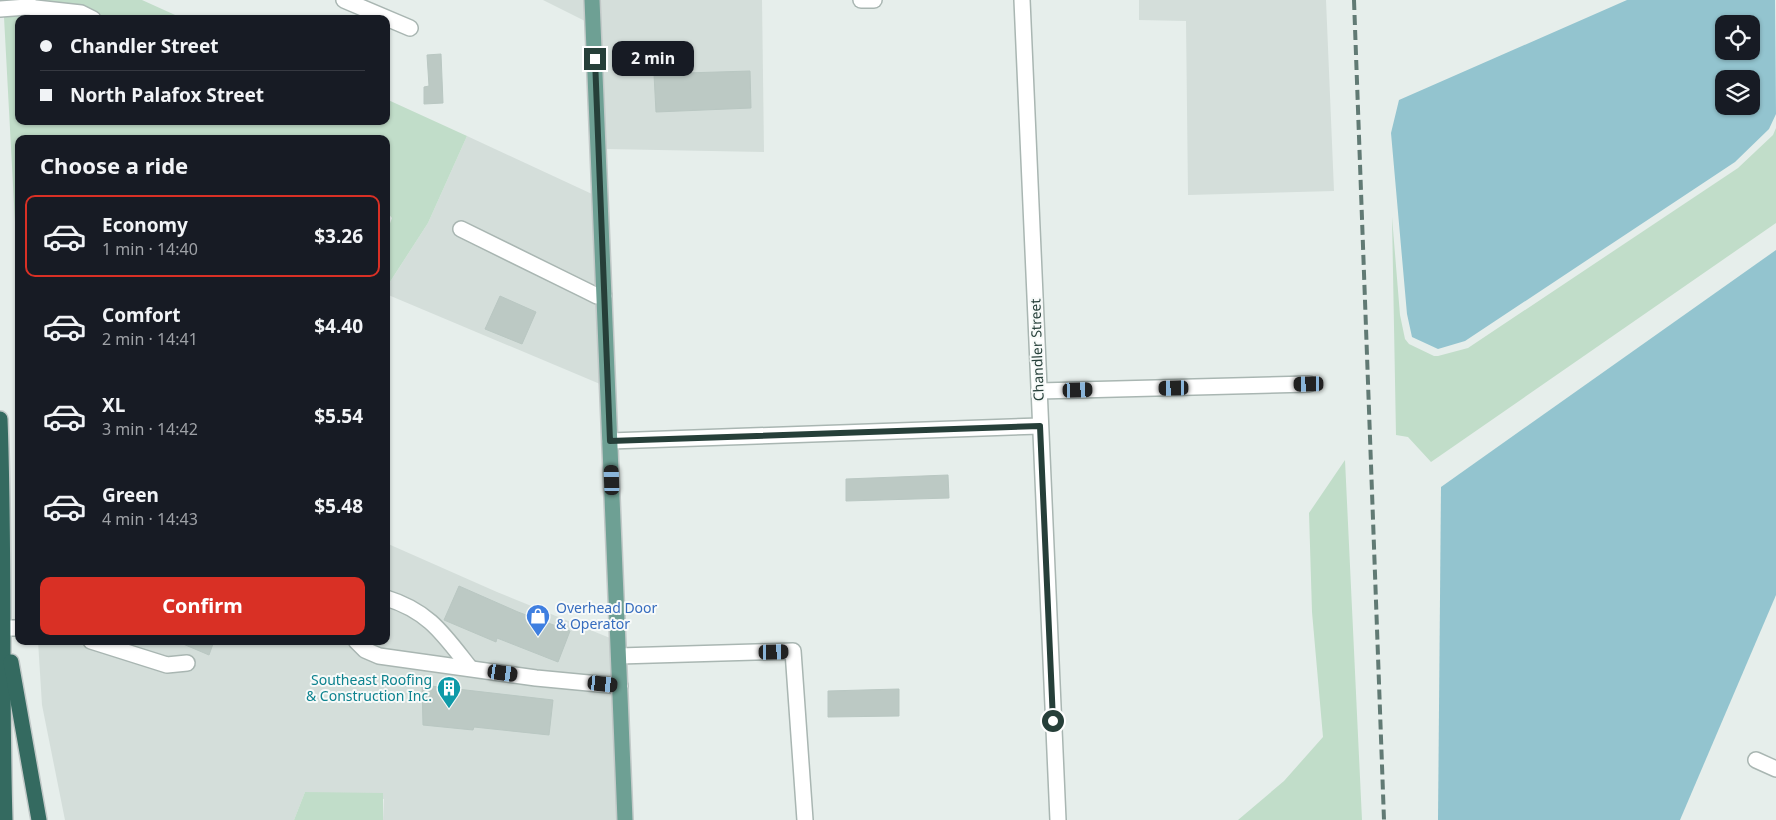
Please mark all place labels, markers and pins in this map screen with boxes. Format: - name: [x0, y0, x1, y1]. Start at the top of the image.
- place label: Overhead Door & Operator: [556, 598, 658, 633]
- shop icon: Overhead Door & Operator: [525, 603, 551, 637]
- place label: Southeast Roofing & Construction Inc.: [306, 670, 432, 705]
- building icon: Southeast Roofing & Construction Inc.: [436, 675, 462, 709]

